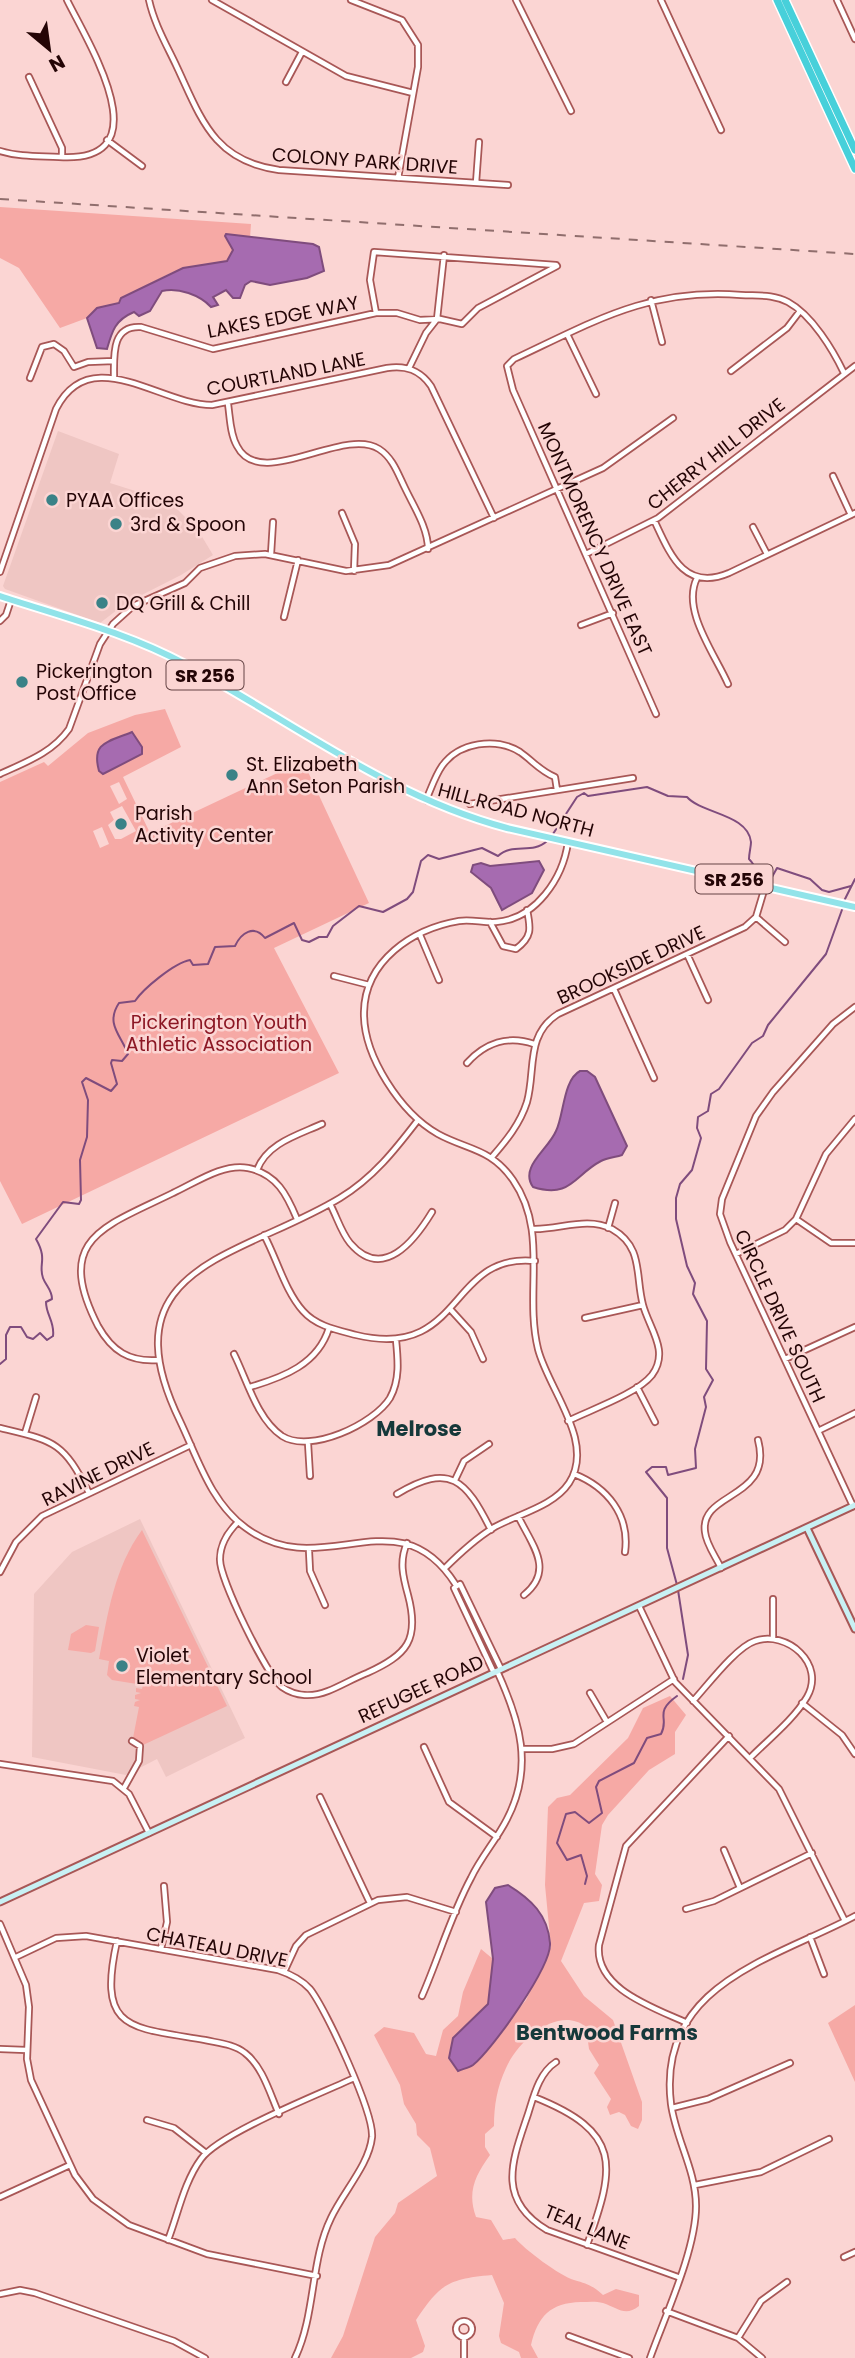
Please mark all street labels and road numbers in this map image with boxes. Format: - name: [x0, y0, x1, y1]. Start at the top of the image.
- street label: COLONY PARK DRIVE: [271, 141, 459, 181]
- street label: LAKES EDGE WAY: [205, 289, 361, 345]
- street label: COURTLAND LANE: [204, 345, 368, 403]
- street label: CHERRY HILL DRIVE: [641, 392, 791, 516]
- street label: MONTMORENCY DRIVE EAST: [531, 418, 659, 660]
- road number: SR 256: [166, 660, 244, 690]
- street label: HILL ROAD NORTH: [435, 776, 597, 844]
- road number: SR 256: [696, 864, 772, 894]
- street label: BROOKSIDE DRIVE: [552, 919, 710, 1011]
- street label: CIRCLE DRIVE SOUTH: [728, 1225, 832, 1407]
- street label: RAVINE DRIVE: [37, 1435, 159, 1513]
- street label: REFUGEE ROAD: [354, 1648, 488, 1730]
- street label: CHATEAU DRIVE: [144, 1920, 290, 1974]
- street label: TEAL LANE: [540, 2198, 634, 2256]

